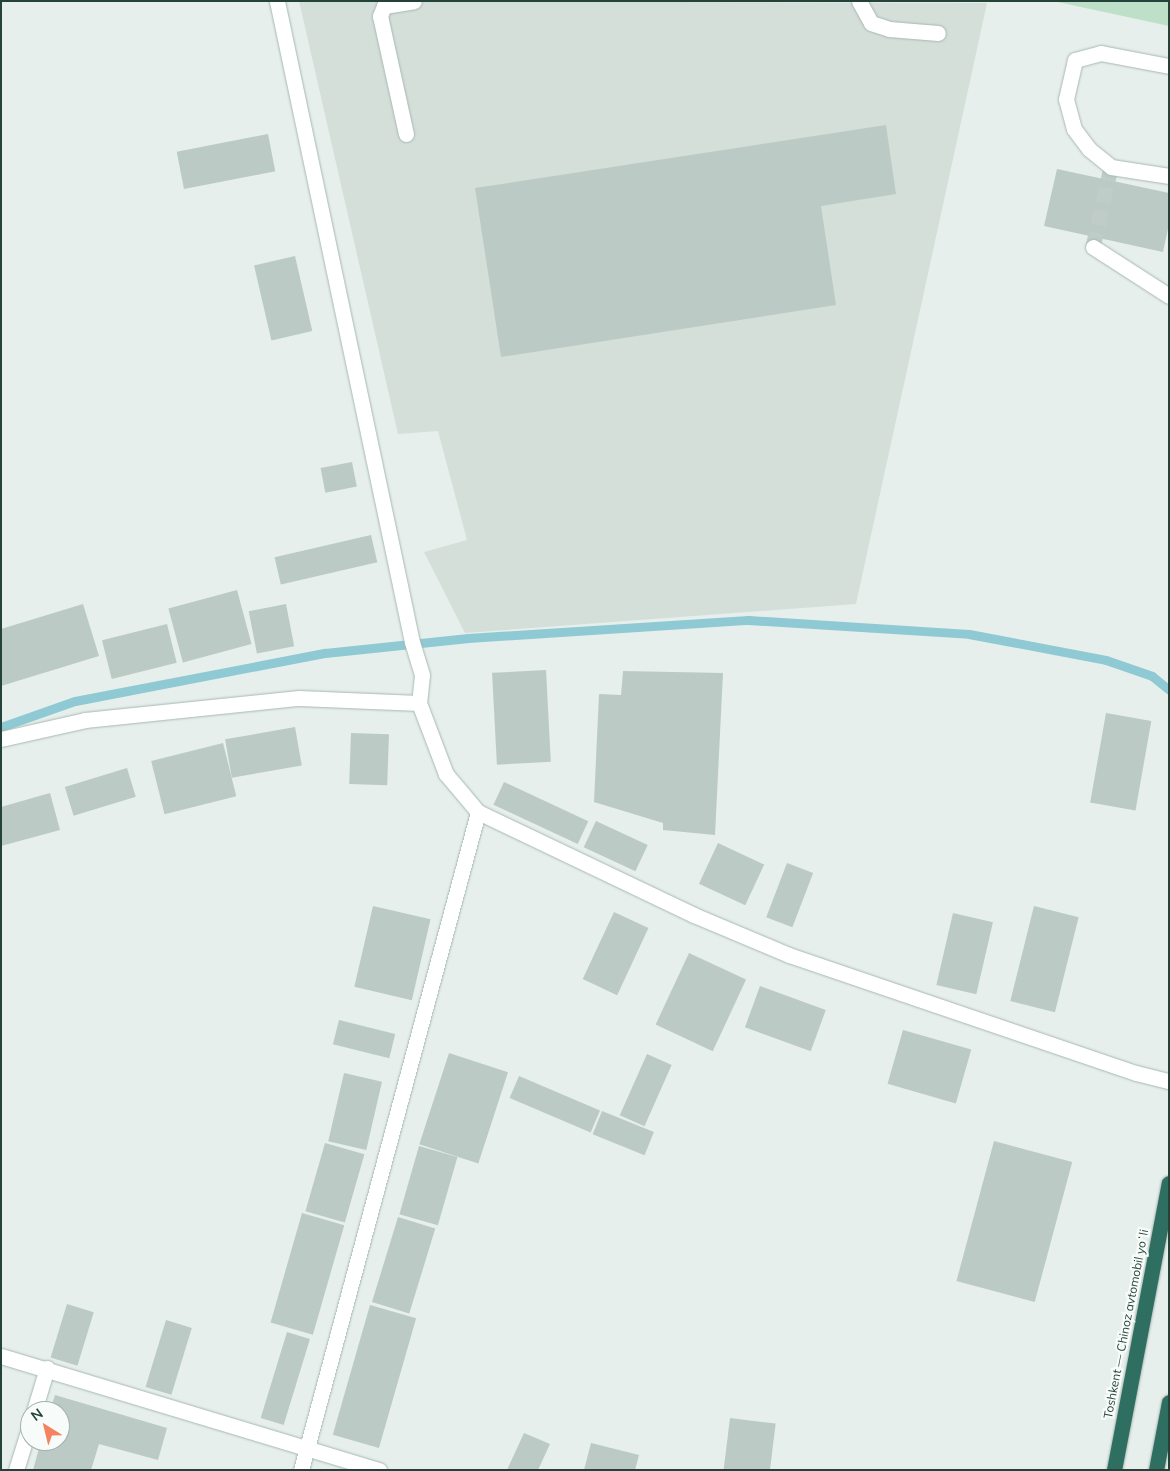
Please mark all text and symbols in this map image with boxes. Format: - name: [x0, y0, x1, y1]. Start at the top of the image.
- street label: Toshkent — Chinoz avtomobil yoʻli: [1101, 1228, 1151, 1420]
- north arrow: [20, 1401, 70, 1451]
- text: N: [27, 1404, 46, 1425]

